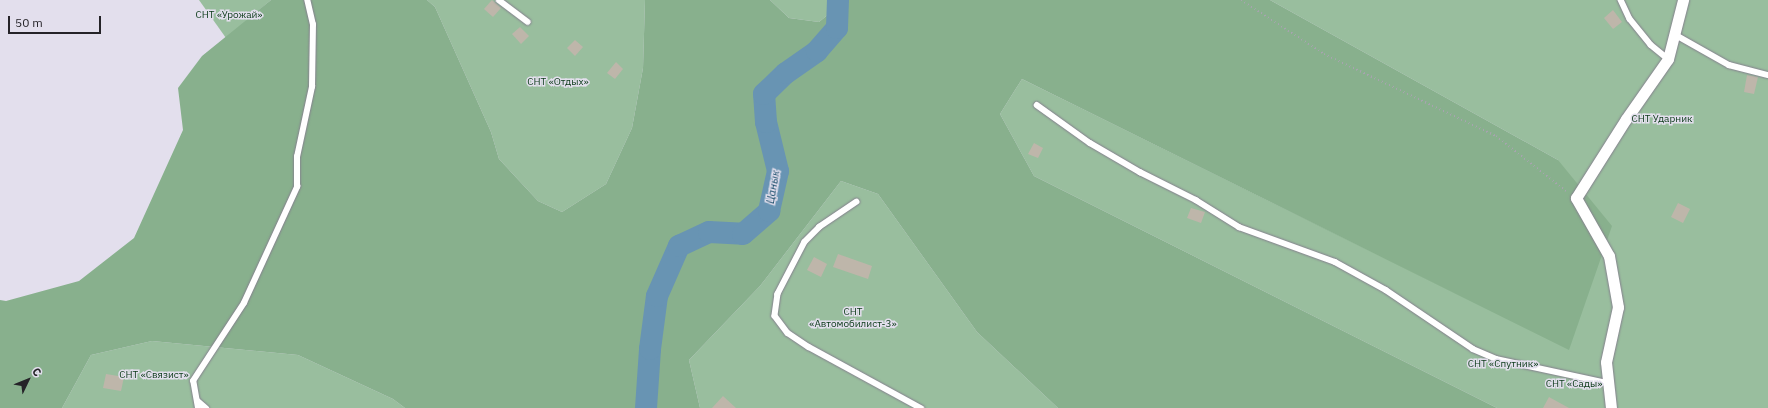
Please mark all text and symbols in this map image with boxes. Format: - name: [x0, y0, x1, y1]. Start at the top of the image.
- scale bar: [10, 8, 103, 34]
- park label: СНТ «Урожай»: [196, 9, 262, 21]
- text: 50 m: [15, 15, 43, 30]
- park label: СНТ «Отдых»: [527, 76, 589, 88]
- park label: СНТ Ударник: [1631, 113, 1693, 125]
- water label: Цанык: [764, 169, 782, 205]
- park label: СНТ «Автомобилист-3»: [809, 305, 897, 328]
- park label: СНТ «Спутник»: [1468, 358, 1538, 370]
- north arrow: [8, 360, 48, 400]
- text: С: [29, 364, 44, 379]
- park label: СНТ «Связист»: [119, 369, 189, 381]
- park label: СНТ «Сады»: [1546, 378, 1602, 390]

